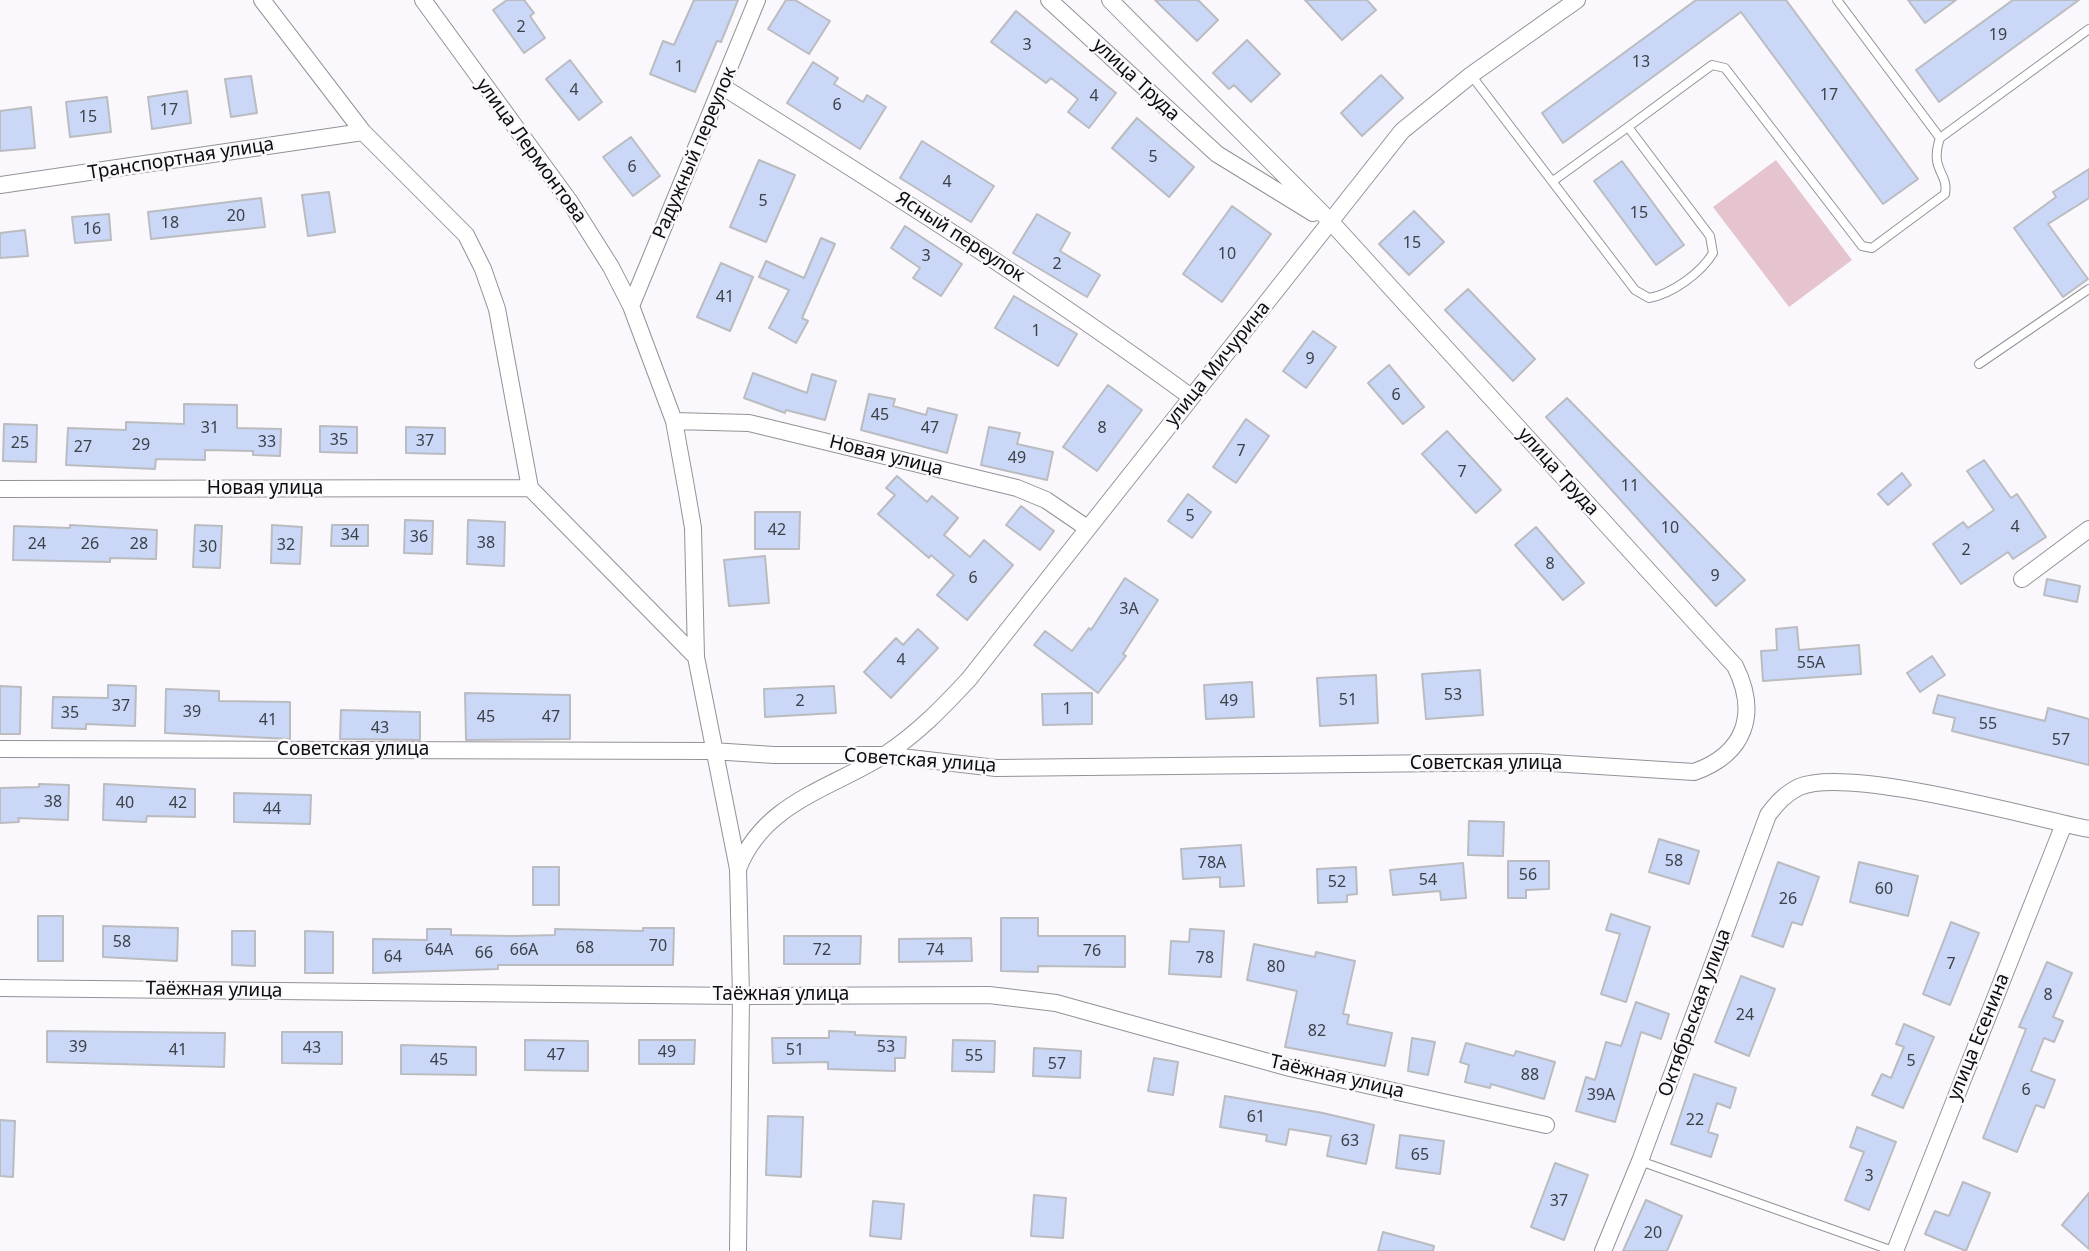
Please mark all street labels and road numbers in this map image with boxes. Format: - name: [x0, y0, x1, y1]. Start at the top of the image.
- street label: улица Труда: [1088, 34, 1184, 126]
- street label: Радужный переулок: [648, 64, 742, 242]
- street label: улица Лермонтова: [471, 74, 591, 228]
- street label: Транспортная улица: [86, 133, 276, 185]
- street label: Ясный переулок: [891, 187, 1029, 287]
- street label: улица Мичурина: [1161, 297, 1275, 431]
- street label: улица Труда: [1513, 423, 1603, 521]
- street label: Новая улица: [827, 431, 945, 481]
- street label: Новая улица: [207, 478, 323, 500]
- street label: Советская улица: [277, 739, 429, 761]
- street label: Советская улица: [843, 744, 997, 778]
- street label: Советская улица: [1410, 753, 1562, 775]
- street label: Октябрьская улица: [1654, 926, 1736, 1100]
- street label: улица Есенина: [1943, 970, 2015, 1104]
- street label: Таёжная улица: [145, 977, 283, 1003]
- street label: Таёжная улица: [713, 984, 849, 1006]
- street label: Таёжная улица: [1268, 1050, 1406, 1104]

